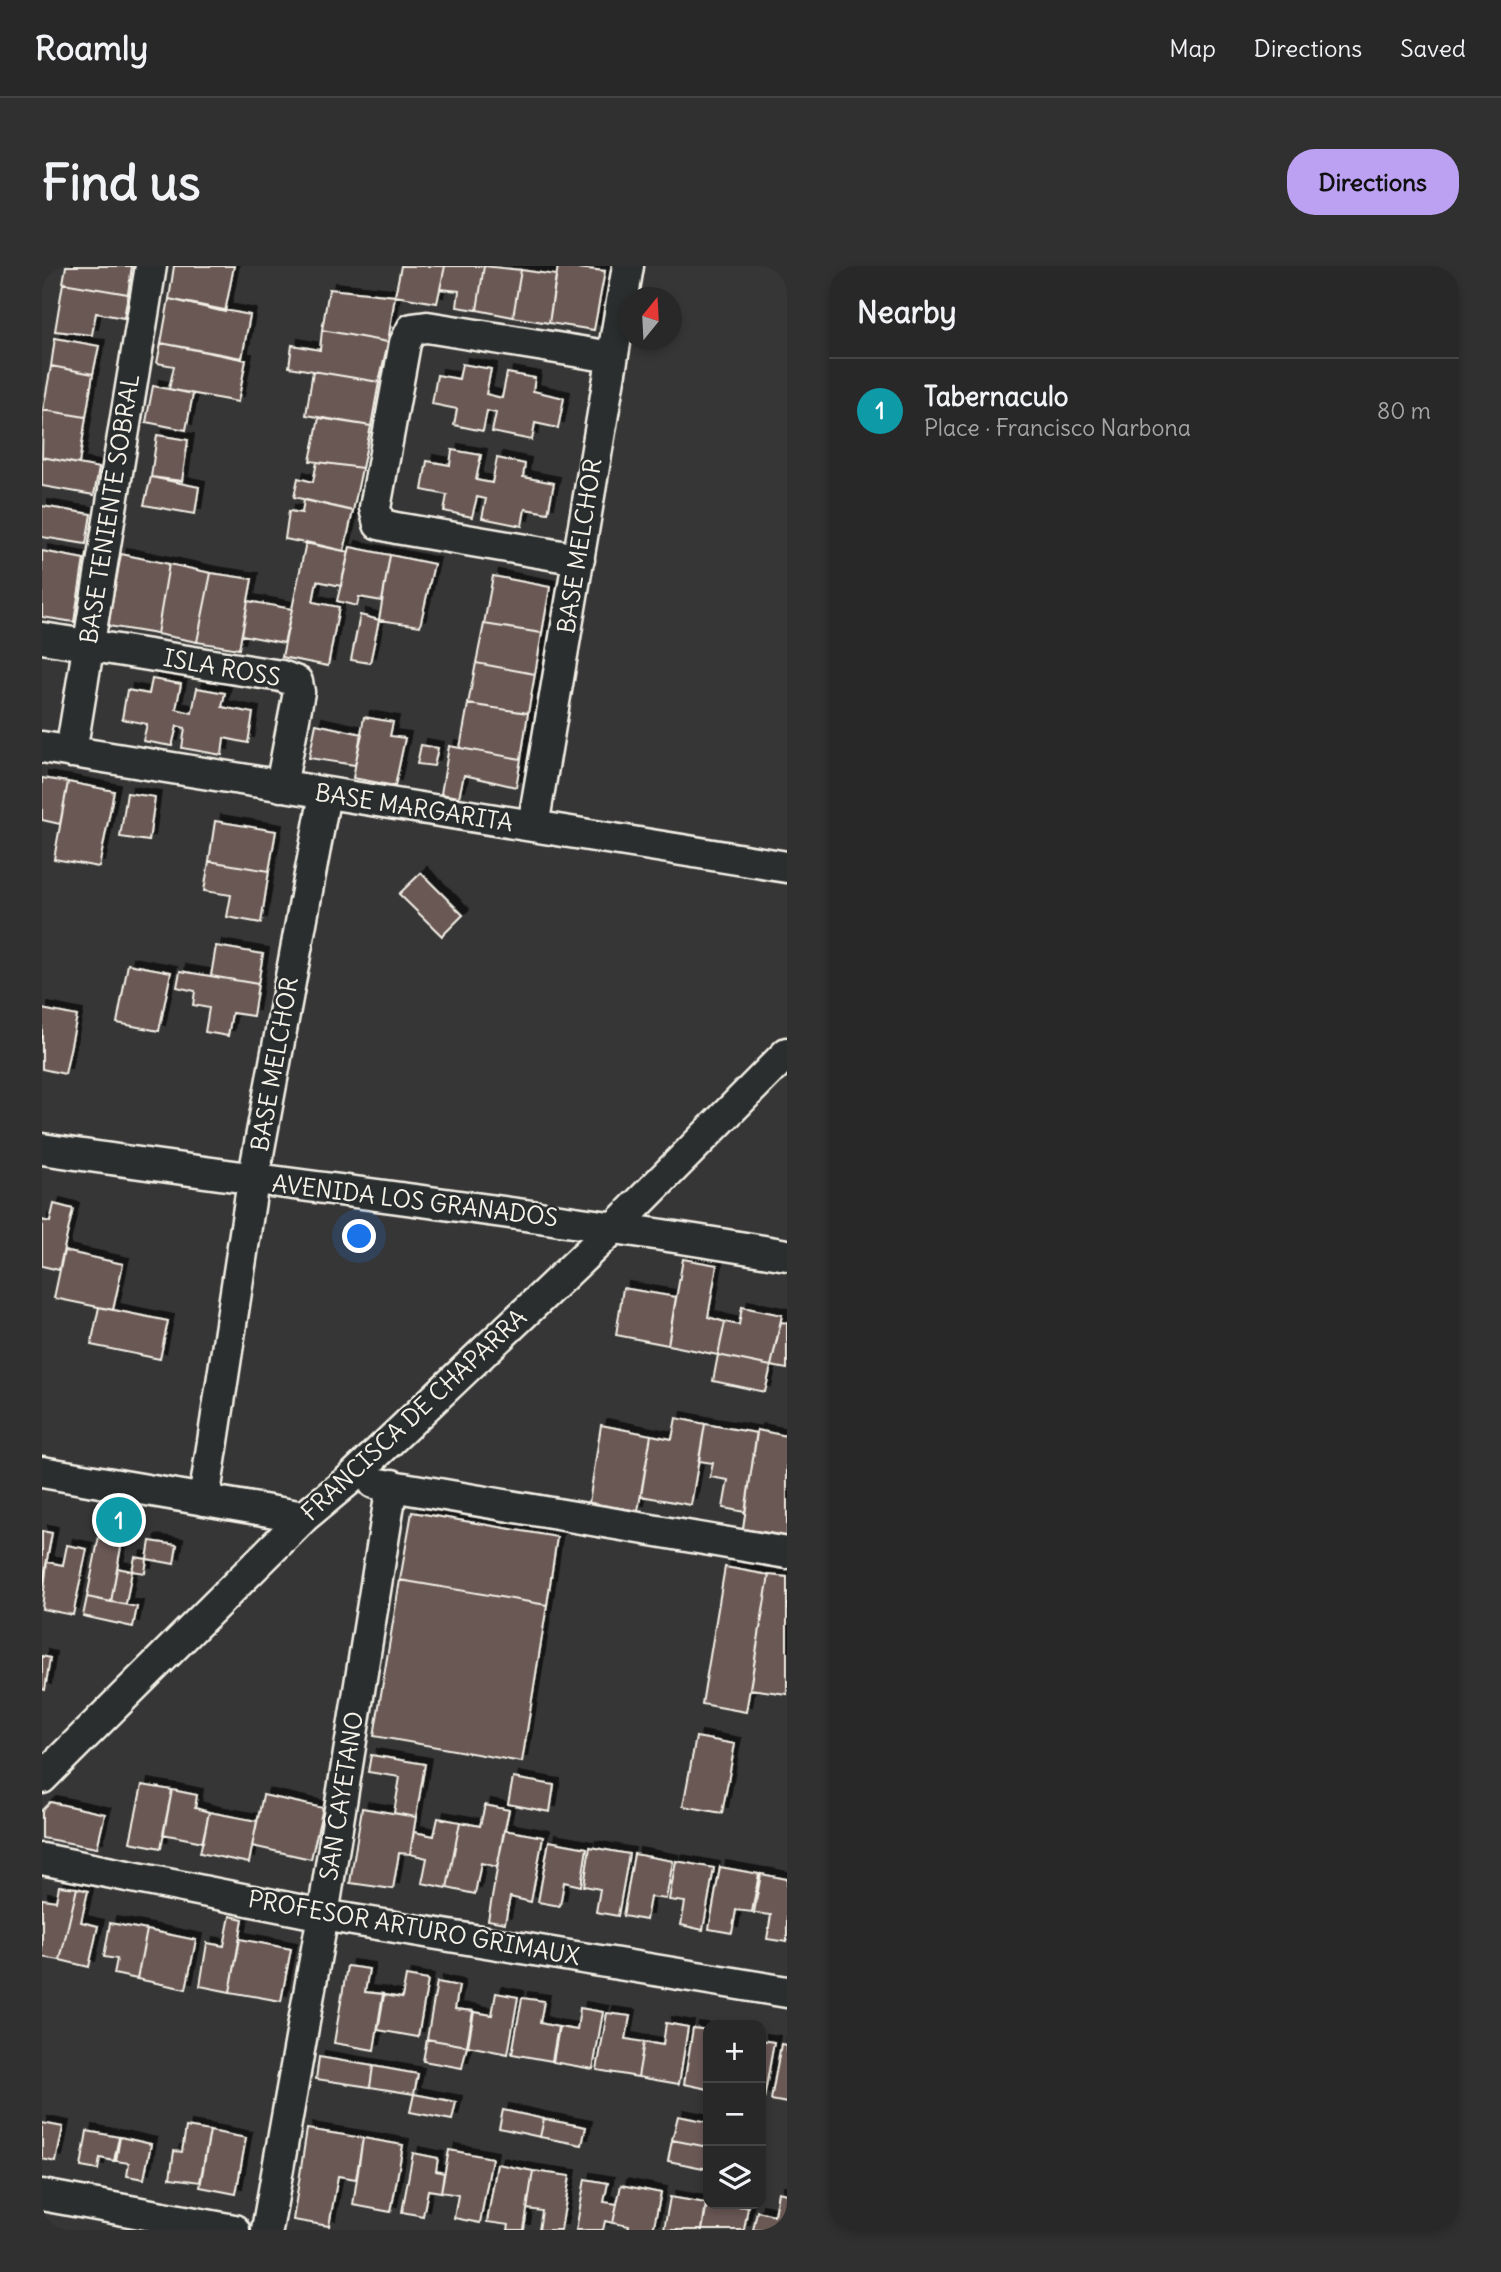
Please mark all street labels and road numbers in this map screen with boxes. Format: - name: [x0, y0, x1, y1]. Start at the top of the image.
- street label: BASE TENIENTE SOBRAL: [73, 372, 145, 646]
- street label: BASE MELCHOR: [550, 456, 608, 635]
- street label: ISLA ROSS: [161, 642, 283, 692]
- street label: BASE MARGARITA: [313, 777, 515, 837]
- street label: BASE MELCHOR: [244, 974, 304, 1153]
- street label: AVENIDA LOS GRANADOS: [271, 1168, 560, 1232]
- street label: FRANCISCA DE CHAPARRA: [294, 1302, 532, 1527]
- street label: SAN CAYETANO: [313, 1709, 369, 1883]
- street label: PROFESOR ARTURO GRIMAUX: [246, 1883, 582, 1971]

